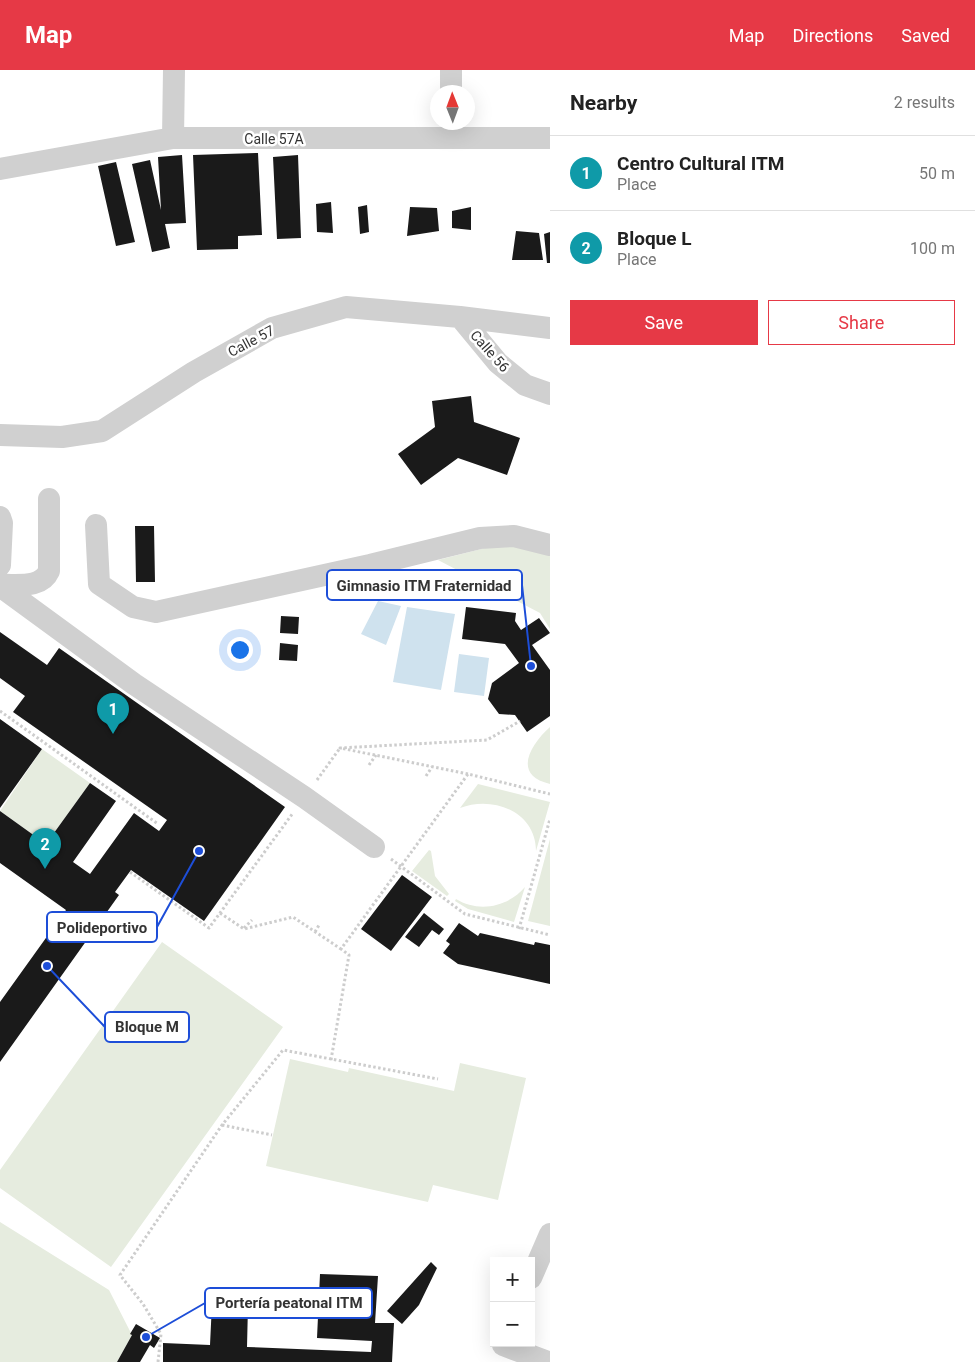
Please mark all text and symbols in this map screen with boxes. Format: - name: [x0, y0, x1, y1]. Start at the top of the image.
- text: Map: [25, 21, 72, 49]
- text: Map: [729, 25, 764, 46]
- text: Directions: [792, 25, 873, 46]
- text: Saved: [901, 25, 950, 46]
- north arrow: [430, 85, 475, 130]
- text: Nearby: [570, 91, 637, 115]
- text: 2 results: [894, 93, 955, 112]
- street label: Calle 57A: [244, 131, 304, 147]
- text: Centro Cultural ITM: [617, 152, 784, 175]
- text: 1: [581, 164, 591, 183]
- text: 50 m: [919, 164, 955, 183]
- text: Place: [617, 175, 657, 194]
- text: Bloque L: [617, 227, 692, 250]
- text: 2: [581, 239, 591, 258]
- text: 100 m: [910, 239, 955, 258]
- text: Place: [617, 250, 657, 269]
- button: Save: [570, 300, 758, 345]
- button: Share: [768, 300, 955, 345]
- street label: Calle 57: [225, 322, 277, 360]
- street label: Calle 56: [467, 327, 513, 375]
- callout: Gimnasio ITM Fraternidad: [327, 570, 522, 600]
- text: Gimnasio ITM Fraternidad: [336, 577, 512, 595]
- your location: [227, 637, 253, 663]
- pin: 1: [97, 693, 129, 734]
- pin: 2: [29, 828, 61, 869]
- callout: Polideportivo: [47, 912, 157, 942]
- text: Polideportivo: [57, 919, 147, 937]
- callout: Bloque M: [105, 1012, 189, 1042]
- text: Bloque M: [115, 1018, 179, 1036]
- map controls: [490, 1257, 535, 1347]
- button: +: [490, 1257, 535, 1302]
- callout: Portería peatonal ITM: [205, 1288, 372, 1318]
- text: Portería peatonal ITM: [215, 1294, 363, 1312]
- button: −: [490, 1302, 535, 1347]

